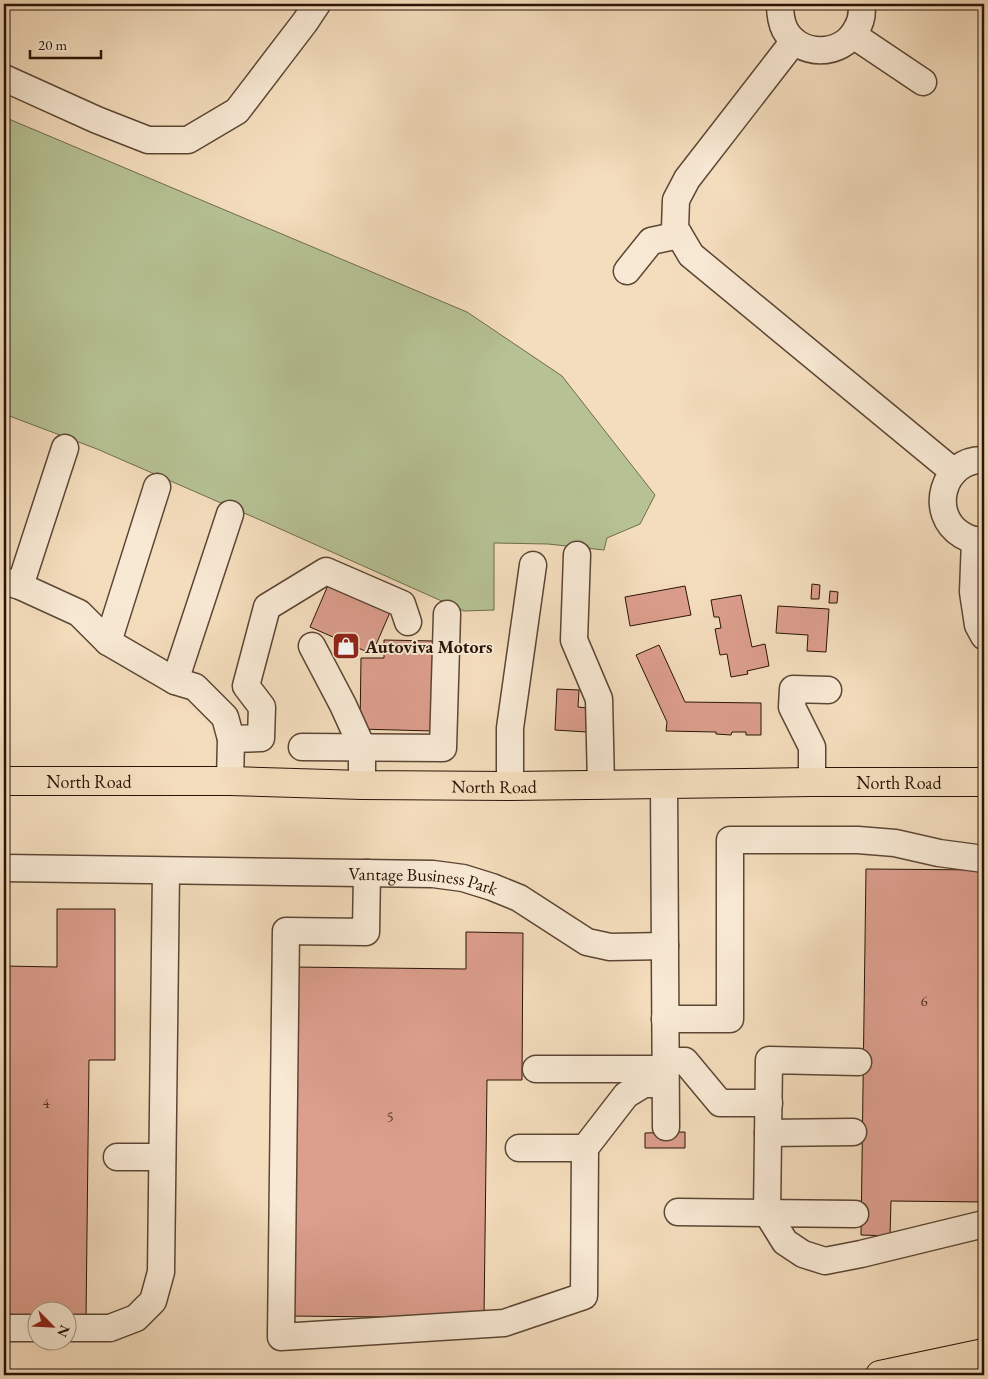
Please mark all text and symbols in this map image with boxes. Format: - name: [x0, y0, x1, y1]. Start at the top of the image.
- scale bar: [30, 28, 101, 60]
- text: 20 m: [38, 35, 67, 54]
- shop icon: Autoviva Motors: [331, 631, 361, 661]
- place label: Autoviva Motors: [364, 635, 492, 658]
- street label: North Road: [46, 770, 133, 793]
- street label: North Road: [856, 771, 943, 794]
- street label: North Road: [451, 774, 538, 798]
- street label: Vantage Business Park: [348, 861, 502, 900]
- house number: 6: [920, 991, 928, 1010]
- house number: 4: [42, 1093, 50, 1112]
- house number: 5: [386, 1107, 394, 1126]
- north arrow: [28, 1302, 78, 1352]
- text: N: [53, 1322, 74, 1341]

